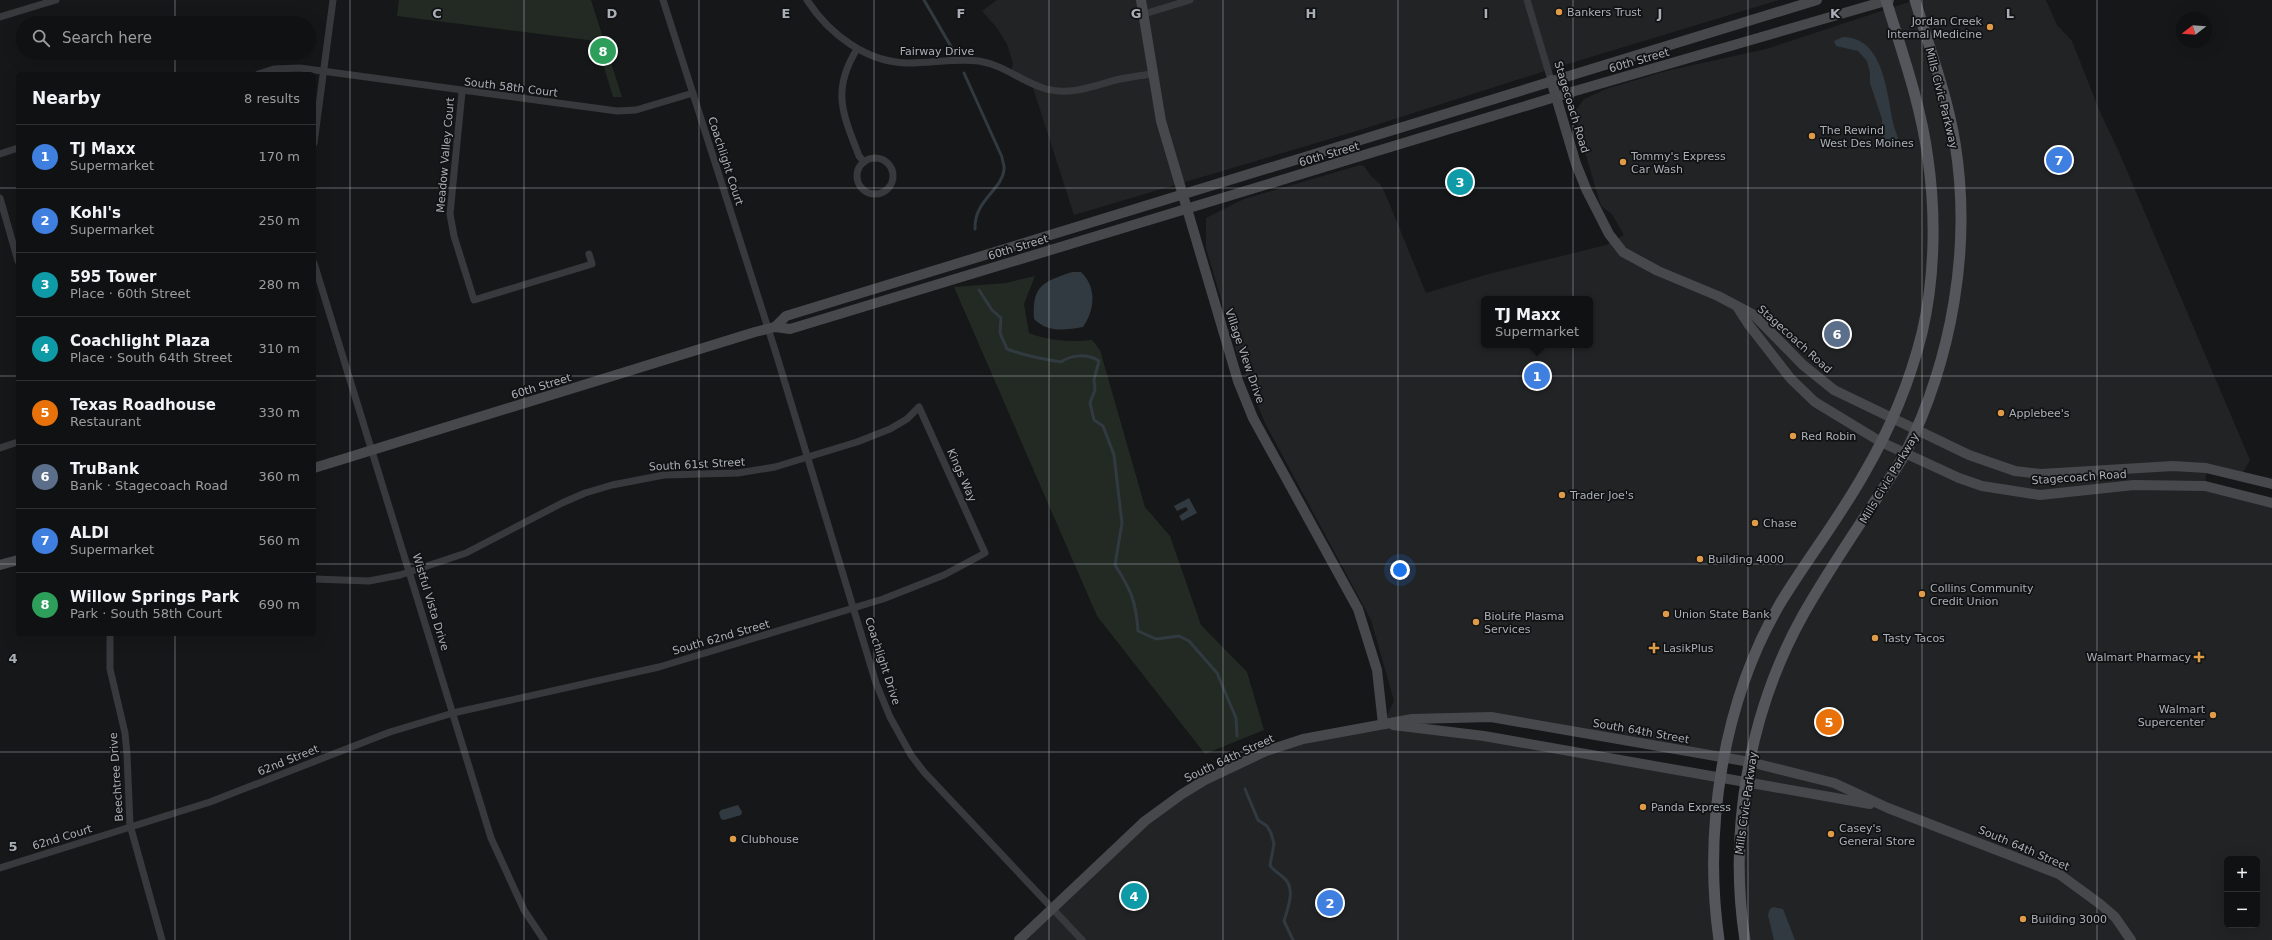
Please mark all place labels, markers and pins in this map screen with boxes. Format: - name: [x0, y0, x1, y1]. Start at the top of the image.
- place label: Bankers Trust: [1567, 6, 1642, 19]
- marker: Bankers Trust: [1554, 7, 1564, 17]
- place label: Jordan Creek Internal Medicine: [1887, 15, 1983, 41]
- marker: Jordan Creek Internal Medicine: [1985, 22, 1995, 32]
- pin: 8: [590, 36, 616, 66]
- place label: The Rewind West Des Moines: [1819, 124, 1914, 150]
- marker: The Rewind West Des Moines: [1807, 131, 1817, 141]
- pin: 7: [2046, 145, 2072, 175]
- place label: Tommy's Express Car Wash: [1630, 150, 1726, 176]
- marker: Tommy's Express Car Wash: [1618, 157, 1628, 167]
- pin: 3: [1447, 167, 1473, 197]
- pin: 6: [1824, 319, 1850, 349]
- pin: 1: [1524, 361, 1550, 391]
- place label: Applebee's: [2009, 407, 2070, 420]
- marker: Applebee's: [1996, 408, 2006, 418]
- place label: Red Robin: [1801, 430, 1856, 443]
- marker: Red Robin: [1788, 431, 1798, 441]
- place label: Trader Joe's: [1569, 489, 1634, 502]
- marker: Trader Joe's: [1557, 490, 1567, 500]
- place label: Chase: [1763, 517, 1797, 530]
- marker: Chase: [1750, 518, 1760, 528]
- place label: Building 4000: [1708, 553, 1784, 566]
- marker: Building 4000: [1695, 554, 1705, 564]
- place label: Collins Community Credit Union: [1930, 582, 2034, 608]
- marker: Collins Community Credit Union: [1917, 589, 1927, 599]
- place label: Union State Bank: [1674, 608, 1770, 621]
- marker: Union State Bank: [1661, 609, 1671, 619]
- place label: BioLife Plasma Services: [1484, 610, 1564, 636]
- marker: BioLife Plasma Services: [1471, 617, 1481, 627]
- place label: Tasty Tacos: [1882, 632, 1945, 645]
- marker: Tasty Tacos: [1870, 633, 1880, 643]
- marker: LasikPlus: [1648, 642, 1660, 654]
- place label: LasikPlus: [1663, 642, 1714, 655]
- place label: Walmart Pharmacy: [2087, 651, 2191, 664]
- marker: Walmart Pharmacy: [2194, 652, 2204, 662]
- place label: Walmart Supercenter: [2138, 703, 2206, 729]
- pin: 5: [1816, 707, 1842, 737]
- marker: Walmart Supercenter: [2208, 710, 2218, 720]
- place label: Panda Express: [1651, 801, 1731, 814]
- marker: Panda Express: [1638, 802, 1648, 812]
- place label: Casey's General Store: [1839, 822, 1915, 848]
- marker: Casey's General Store: [1826, 829, 1836, 839]
- place label: Clubhouse: [741, 833, 799, 846]
- marker: Clubhouse: [728, 834, 738, 844]
- pin: 4: [1121, 881, 1147, 911]
- pin: 2: [1317, 888, 1343, 918]
- place label: Building 3000: [2031, 913, 2107, 926]
- marker: Building 3000: [2018, 914, 2028, 924]

